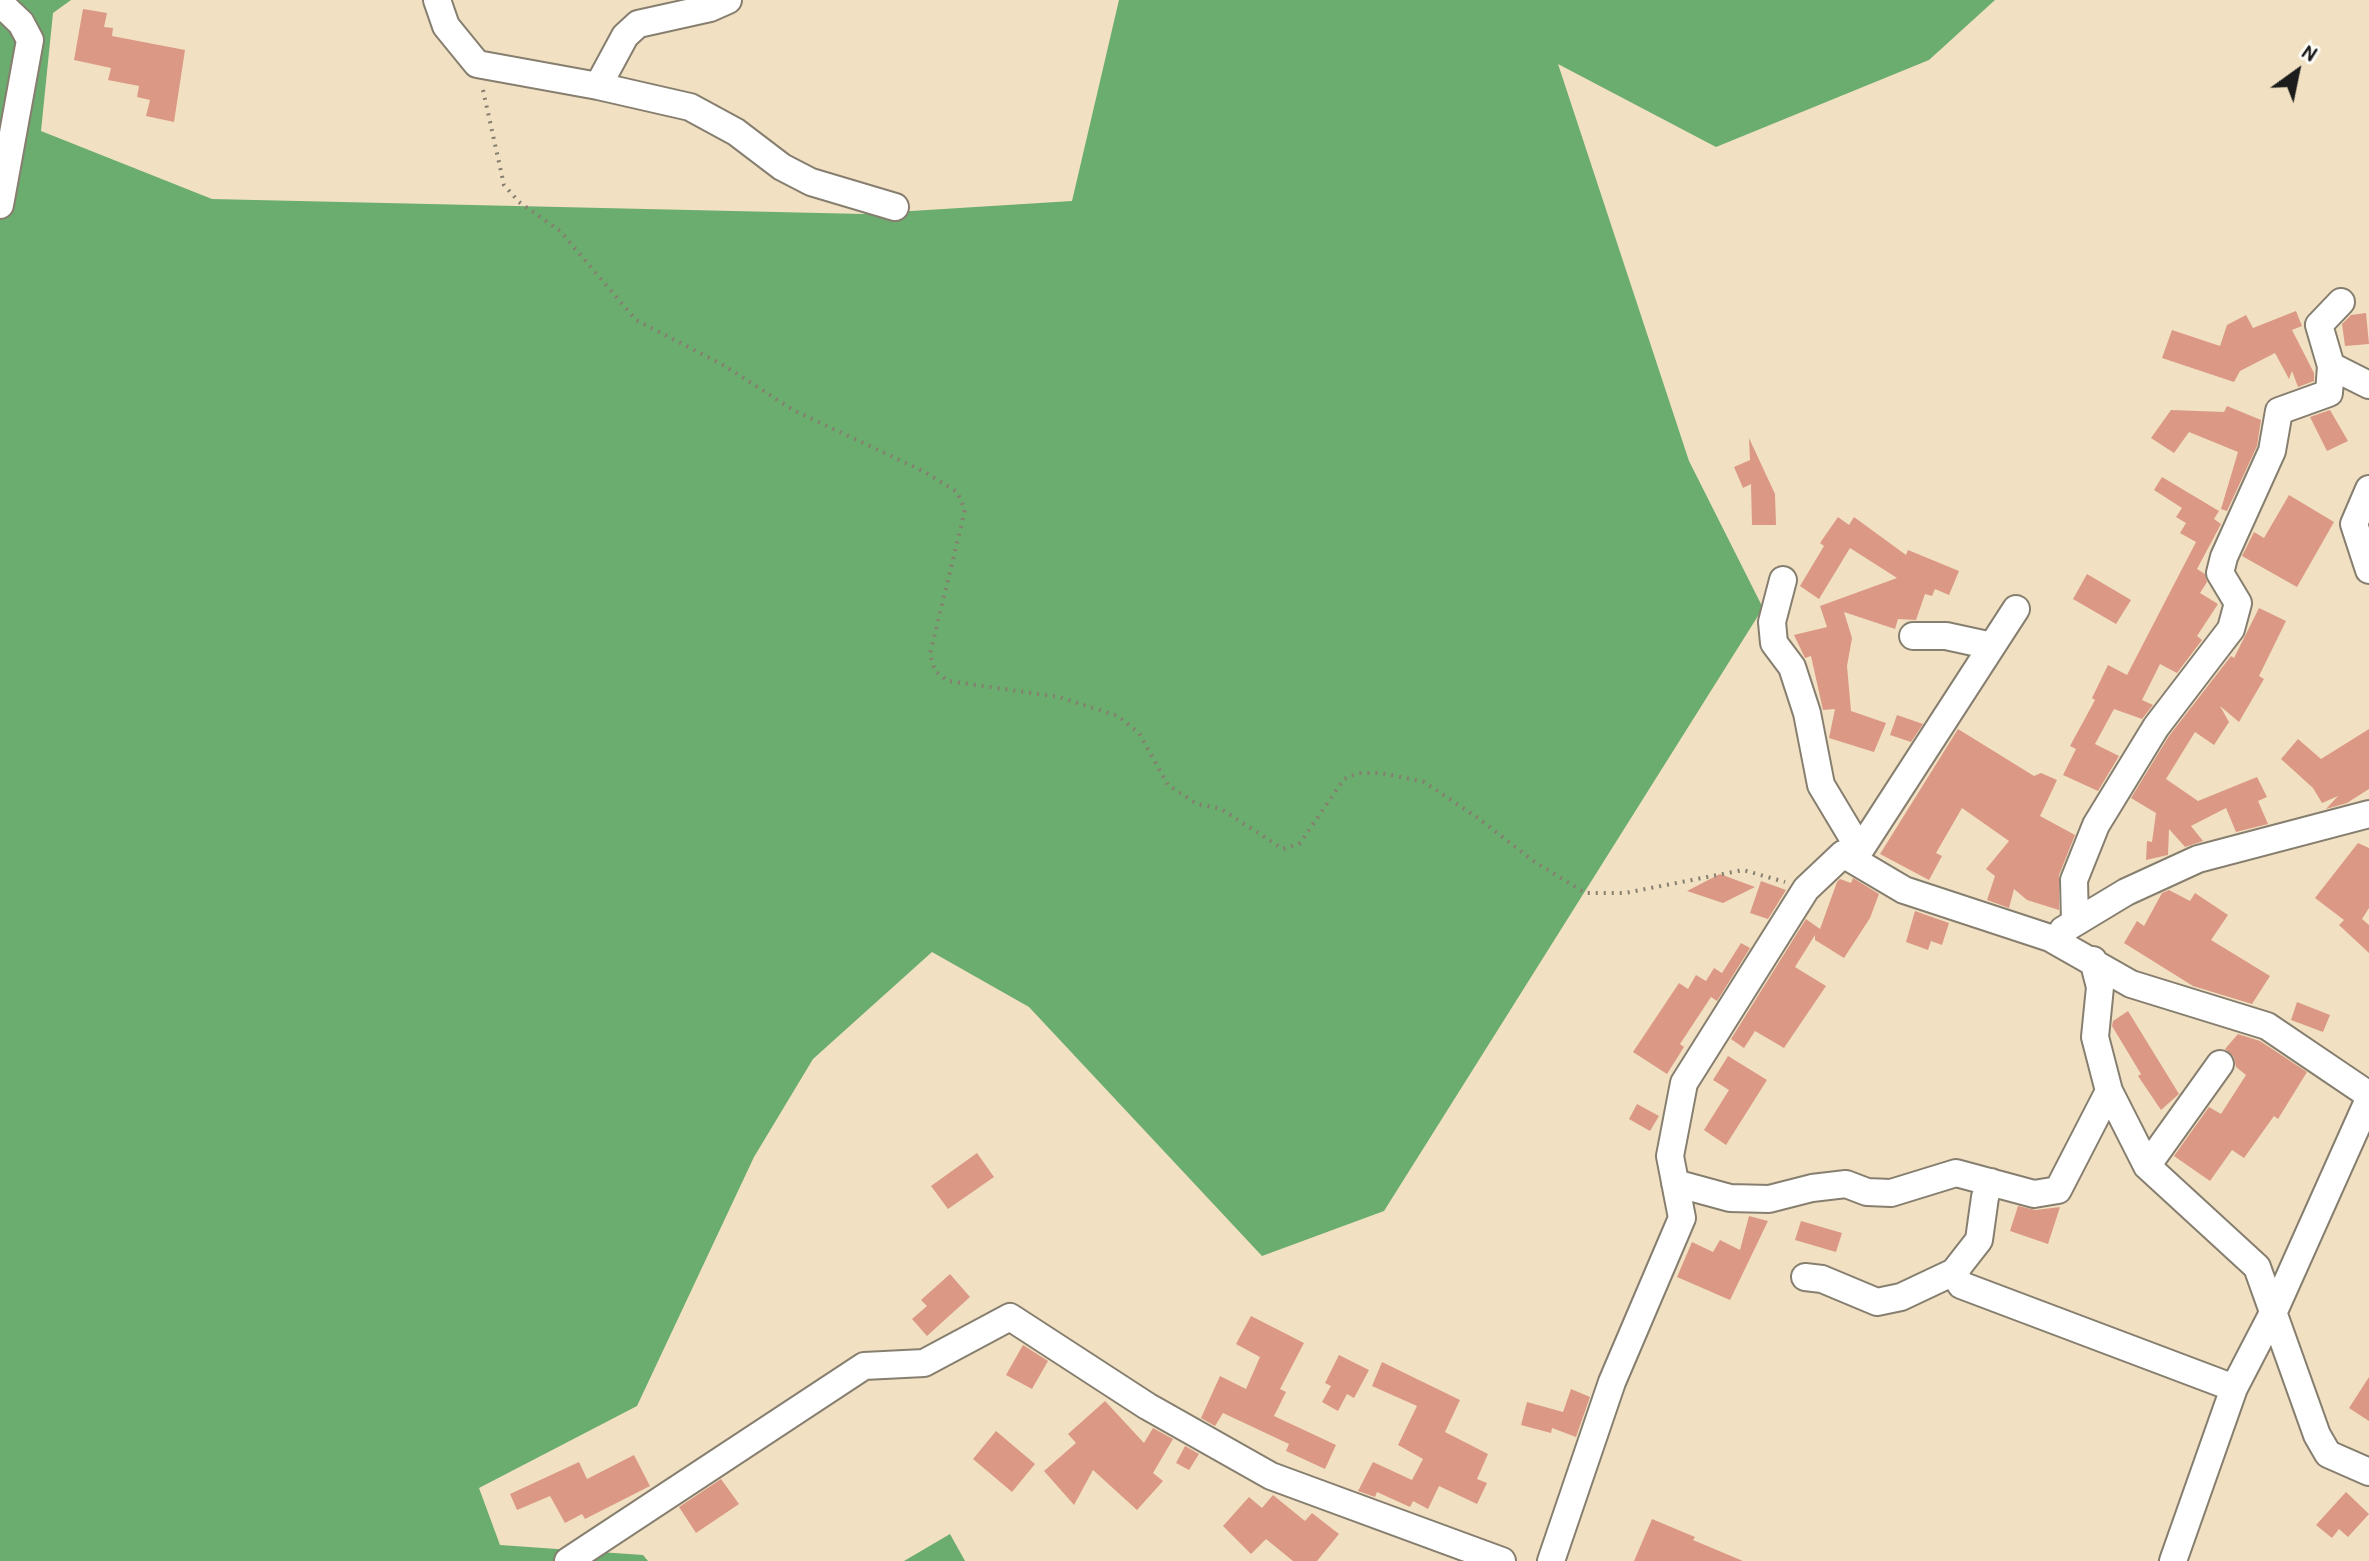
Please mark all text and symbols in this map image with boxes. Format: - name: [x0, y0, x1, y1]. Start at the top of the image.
- north arrow: [2257, 32, 2337, 112]
- text: N: [2297, 36, 2323, 68]

